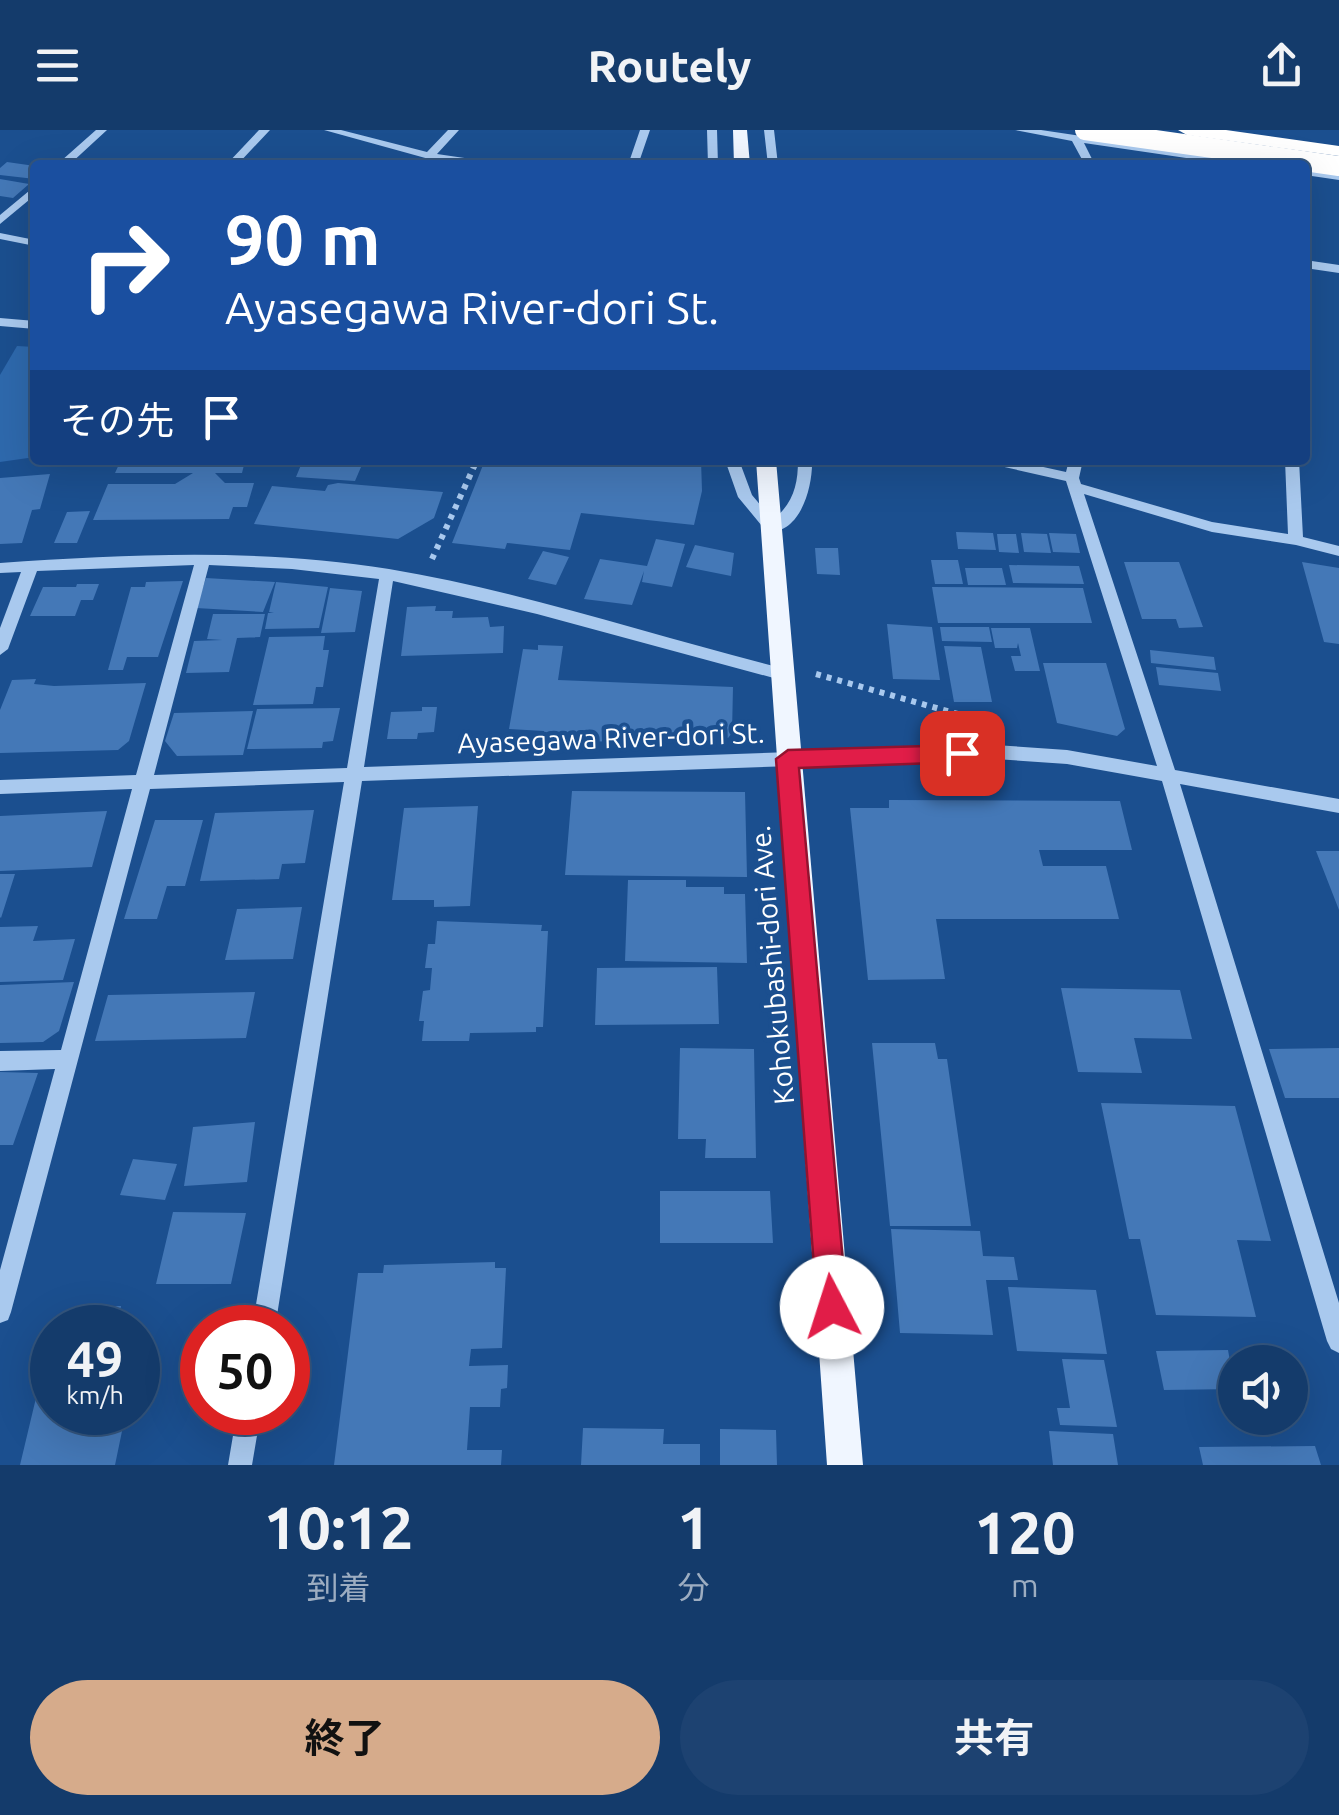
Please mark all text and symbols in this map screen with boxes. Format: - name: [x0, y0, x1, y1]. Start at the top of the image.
- icon: menu: [30, 38, 85, 93]
- icon: share: [1254, 38, 1309, 93]
- text: Routely: [588, 40, 751, 91]
- icon: right: [60, 200, 190, 330]
- text: 90 m: [225, 200, 381, 278]
- text: Ayasegawa River-dori St.: [225, 282, 719, 333]
- icon: arrive: [194, 390, 249, 445]
- text: その先: [60, 399, 174, 441]
- pin: [920, 711, 1005, 796]
- street label: Ayasegawa River-dori St.: [457, 717, 765, 758]
- icon: arrive: [935, 726, 990, 781]
- street label: Kohokubashi-dori Ave.: [744, 824, 799, 1106]
- position arrow: [780, 1255, 884, 1359]
- speed limit sign: 50: [180, 1305, 310, 1435]
- text: 49: [67, 1330, 123, 1386]
- map controls: [1218, 1345, 1308, 1435]
- button: sound: [1218, 1345, 1308, 1435]
- text: km/h: [66, 1381, 124, 1409]
- text: 10:12: [263, 1493, 414, 1560]
- text: 1: [677, 1493, 711, 1560]
- text: 120: [974, 1498, 1076, 1565]
- text: m: [1011, 1567, 1039, 1603]
- text: 到着: [306, 1569, 370, 1605]
- text: 分: [678, 1569, 710, 1605]
- button: 終了: [30, 1680, 660, 1795]
- button: 共有: [680, 1680, 1309, 1795]

